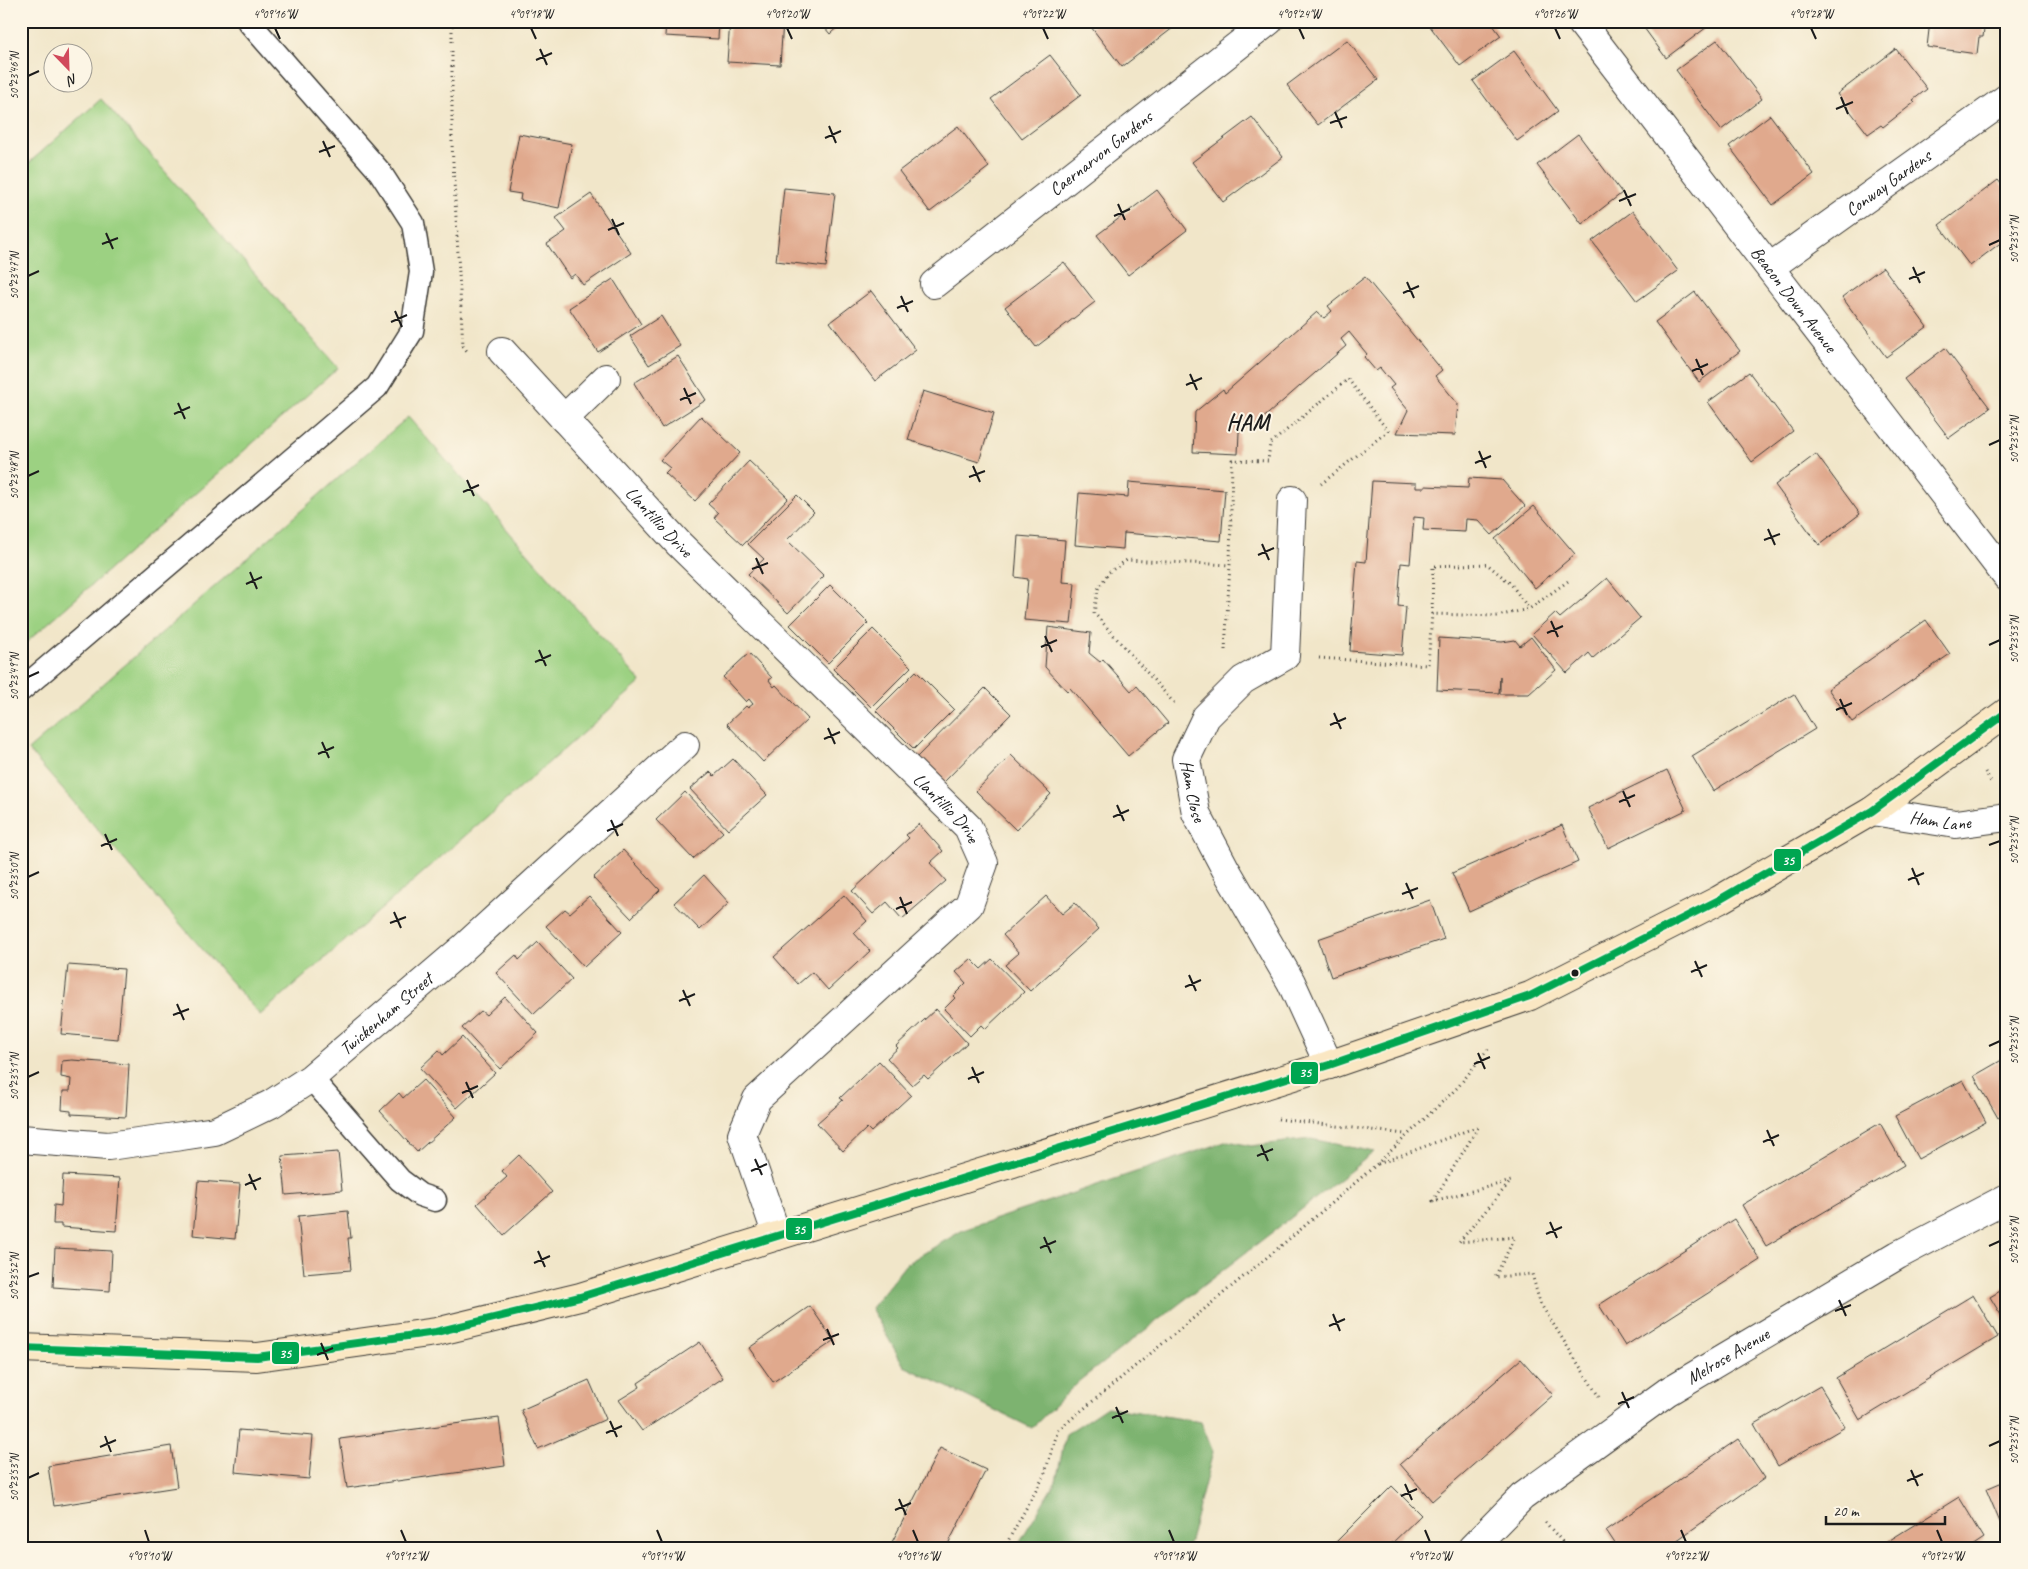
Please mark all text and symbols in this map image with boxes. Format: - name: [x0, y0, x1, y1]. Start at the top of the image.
- text: 4°09'16"W: [253, 6, 299, 22]
- text: 4°09'18"W: [509, 6, 555, 22]
- text: 4°09'20"W: [765, 6, 811, 22]
- text: 4°09'22"W: [1021, 6, 1067, 22]
- text: 4°09'24"W: [1277, 6, 1323, 22]
- text: 4°09'26"W: [1533, 6, 1579, 22]
- text: 4°09'28"W: [1789, 6, 1835, 22]
- north arrow: [42, 42, 92, 92]
- text: 50°23'46"N: [6, 51, 22, 100]
- text: N: [63, 70, 80, 90]
- street label: Caernarvon Gardens: [1045, 105, 1158, 200]
- street label: Conway Gardens: [1841, 144, 1937, 221]
- text: 50°23'51"N: [2006, 215, 2022, 264]
- street label: Beacon Down Avenue: [1746, 242, 1842, 358]
- text: 50°23'47"N: [6, 251, 22, 300]
- district label: HAM: [1226, 409, 1272, 437]
- text: 50°23'52"N: [2006, 415, 2022, 464]
- text: 50°23'48"N: [6, 451, 22, 500]
- street label: Llantillio Drive: [621, 482, 698, 563]
- text: 50°23'53"N: [2006, 615, 2022, 664]
- text: 50°23'49"N: [6, 652, 22, 701]
- street label: Ham Close: [1175, 758, 1210, 827]
- street label: Llantillio Drive: [908, 768, 985, 847]
- street label: Ham Lane: [1908, 806, 1973, 835]
- text: 50°23'54"N: [2006, 816, 2022, 865]
- line badge: 35: [1773, 848, 1802, 872]
- text: 50°23'50"N: [6, 852, 22, 901]
- text: 35: [1782, 852, 1796, 869]
- street label: Twickenham Street: [335, 966, 439, 1060]
- unlabelled marker: [1570, 968, 1580, 978]
- text: 50°23'55"N: [2006, 1016, 2022, 1065]
- text: 50°23'51"N: [6, 1052, 22, 1101]
- line badge: 35: [1290, 1061, 1319, 1085]
- text: 35: [1299, 1064, 1313, 1081]
- text: 50°23'56"N: [2006, 1216, 2022, 1265]
- line badge: 35: [785, 1217, 813, 1241]
- text: 35: [793, 1221, 807, 1238]
- text: 50°23'52"N: [6, 1252, 22, 1301]
- street label: Melrose Avenue: [1682, 1322, 1774, 1389]
- line badge: 35: [271, 1341, 300, 1365]
- text: 35: [279, 1345, 293, 1362]
- text: 50°23'57"N: [2006, 1416, 2022, 1465]
- text: 50°23'53"N: [6, 1453, 22, 1502]
- scale bar: [1826, 1494, 1944, 1526]
- text: 20 m: [1833, 1502, 1860, 1521]
- text: 4°09'10"W: [127, 1548, 173, 1564]
- text: 4°09'12"W: [384, 1548, 430, 1564]
- text: 4°09'14"W: [640, 1548, 686, 1564]
- text: 4°09'16"W: [896, 1548, 942, 1564]
- text: 4°09'18"W: [1152, 1548, 1198, 1564]
- text: 4°09'20"W: [1408, 1548, 1454, 1564]
- text: 4°09'22"W: [1664, 1548, 1710, 1564]
- text: 4°09'24"W: [1920, 1548, 1966, 1564]

